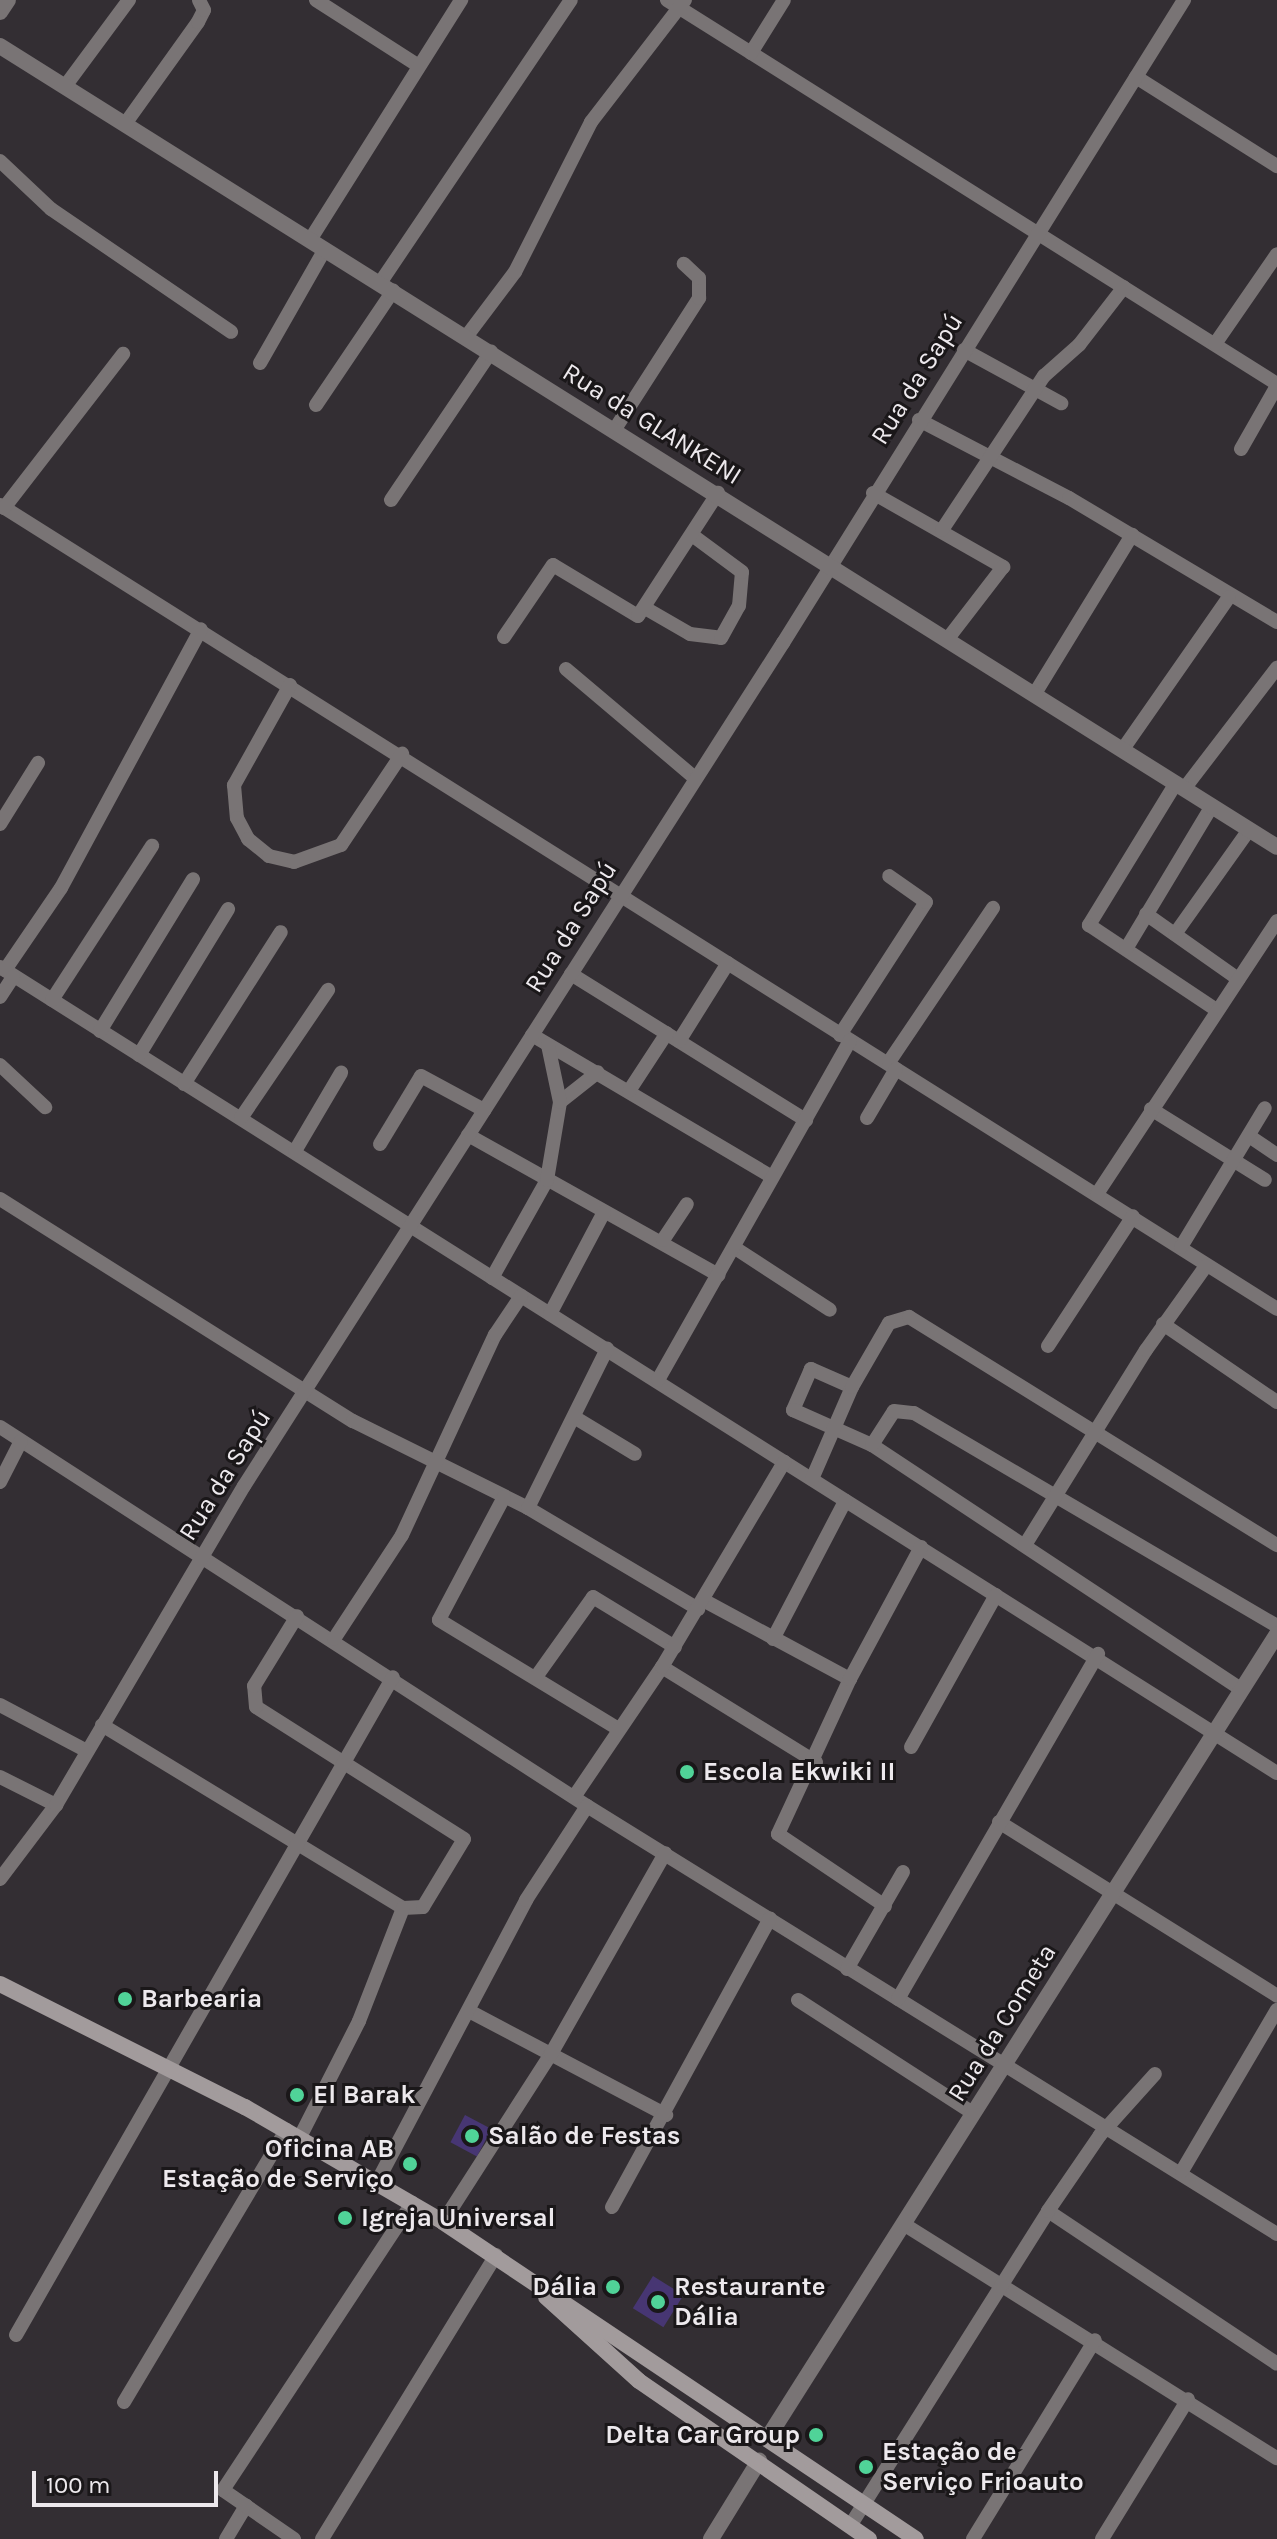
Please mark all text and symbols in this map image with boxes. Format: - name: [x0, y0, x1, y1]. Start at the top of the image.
- street label: Rua da Sapú: [864, 308, 970, 450]
- street label: Rua da GLANKENI: [557, 356, 747, 492]
- street label: Rua da Sapú: [518, 856, 624, 998]
- street label: Rua da Sapú: [172, 1404, 278, 1546]
- place label: Escola Ekwiki II: [703, 1756, 895, 1788]
- marker: Escola Ekwiki II: [678, 1763, 696, 1781]
- street label: Rua da Cometa: [941, 1938, 1063, 2108]
- place label: Barbearia: [141, 1983, 262, 2015]
- marker: Barbearia: [116, 1990, 134, 2008]
- place label: El Barak: [313, 2079, 416, 2111]
- marker: El Barak: [288, 2086, 306, 2104]
- place label: Salão de Festas: [488, 2120, 681, 2152]
- marker: Salão de Festas: [463, 2127, 481, 2145]
- place label: Oficina AB Estação de Serviço: [162, 2133, 394, 2194]
- marker: Oficina AB Estação de Serviço: [401, 2155, 419, 2173]
- place label: Igreja Universal: [361, 2202, 556, 2234]
- marker: Igreja Universal: [336, 2209, 354, 2227]
- place label: Dália: [532, 2271, 597, 2303]
- place label: Restaurante Dália: [674, 2271, 826, 2332]
- marker: Dália: [604, 2278, 622, 2296]
- marker: Restaurante Dália: [649, 2293, 667, 2311]
- place label: Delta Car Group: [605, 2419, 800, 2451]
- marker: Delta Car Group: [807, 2426, 825, 2444]
- place label: Estação de Serviço Frioauto: [882, 2436, 1084, 2498]
- scale bar: [36, 2455, 222, 2505]
- marker: Estação de Serviço Frioauto: [857, 2458, 875, 2476]
- text: 100 m: [46, 2471, 111, 2499]

